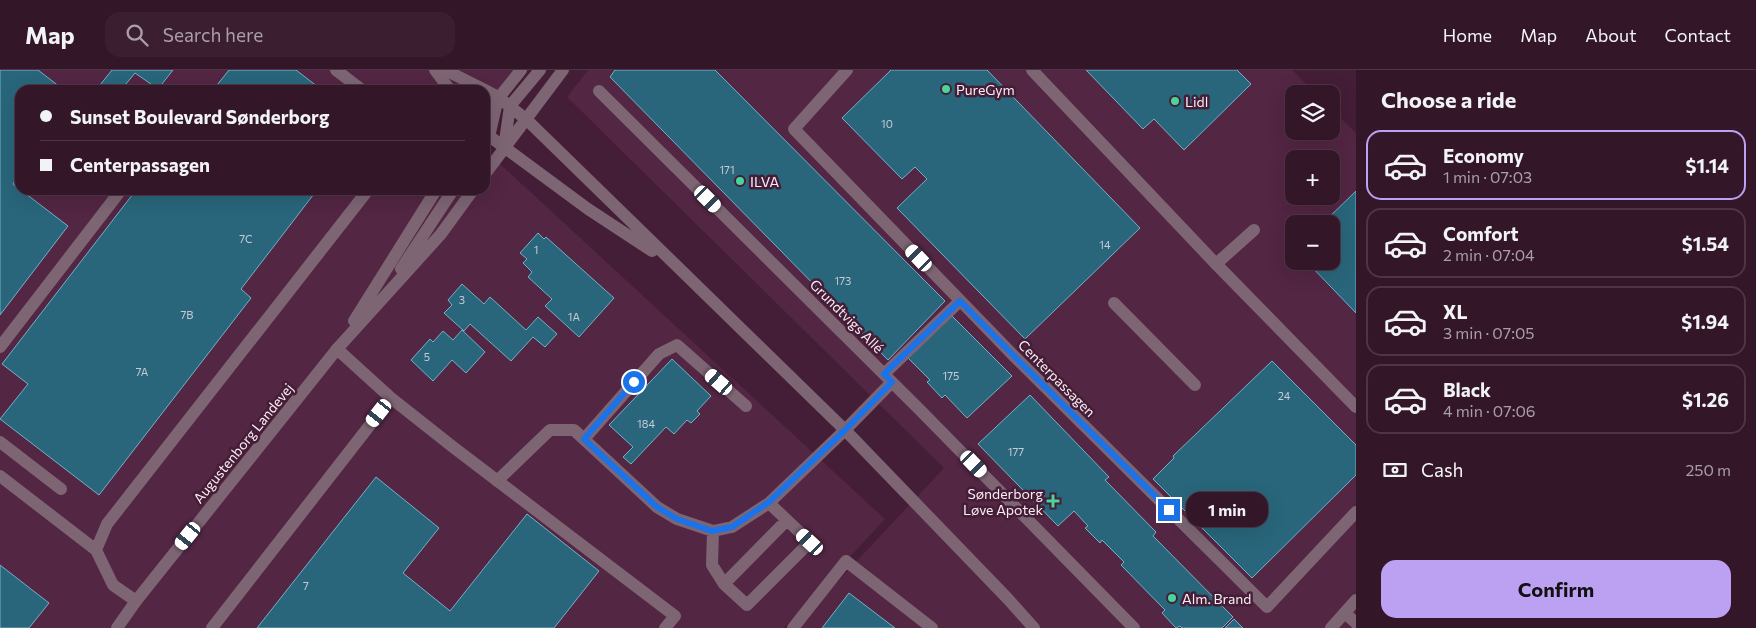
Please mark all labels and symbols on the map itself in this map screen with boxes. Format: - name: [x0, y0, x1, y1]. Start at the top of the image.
- place label: PureGym: [956, 81, 1015, 98]
- marker: PureGym: [940, 83, 952, 95]
- place label: Lidl: [1185, 93, 1208, 110]
- marker: Lidl: [1169, 95, 1181, 107]
- house number: 10: [881, 117, 893, 130]
- house number: 171: [719, 163, 735, 176]
- place label: ILVA: [750, 173, 779, 190]
- marker: ILVA: [734, 175, 746, 187]
- car: [692, 183, 723, 215]
- house number: 7C: [239, 232, 253, 245]
- house number: 14: [1099, 238, 1111, 251]
- car: [903, 242, 934, 274]
- house number: 1: [534, 243, 538, 256]
- house number: 173: [835, 274, 851, 287]
- street label: Grundtvigs Allé: [807, 276, 887, 356]
- house number: 3: [459, 293, 465, 306]
- house number: 7B: [181, 308, 193, 321]
- house number: 1A: [568, 310, 581, 323]
- street label: Centerpassagen: [1015, 336, 1099, 420]
- house number: 5: [424, 350, 430, 363]
- house number: 7A: [136, 365, 149, 378]
- car: [702, 366, 735, 398]
- house number: 175: [943, 369, 959, 382]
- route start: [623, 371, 645, 393]
- street label: Augustenborg Landevej: [189, 380, 297, 506]
- house number: 24: [1278, 389, 1291, 402]
- car: [363, 397, 394, 429]
- house number: 184: [637, 417, 655, 430]
- house number: 177: [1008, 445, 1024, 458]
- car: [958, 448, 989, 480]
- place label: Sønderborg Løve Apotek: [963, 485, 1043, 518]
- callout: 1 min: [1186, 492, 1269, 528]
- marker: Sønderborg Løve Apotek: [1047, 495, 1059, 507]
- route end: [1158, 499, 1180, 521]
- car: [172, 520, 203, 552]
- car: [793, 526, 826, 558]
- house number: 7: [303, 579, 309, 592]
- place label: Alm. Brand: [1182, 590, 1251, 607]
- marker: Alm. Brand: [1166, 592, 1178, 604]

